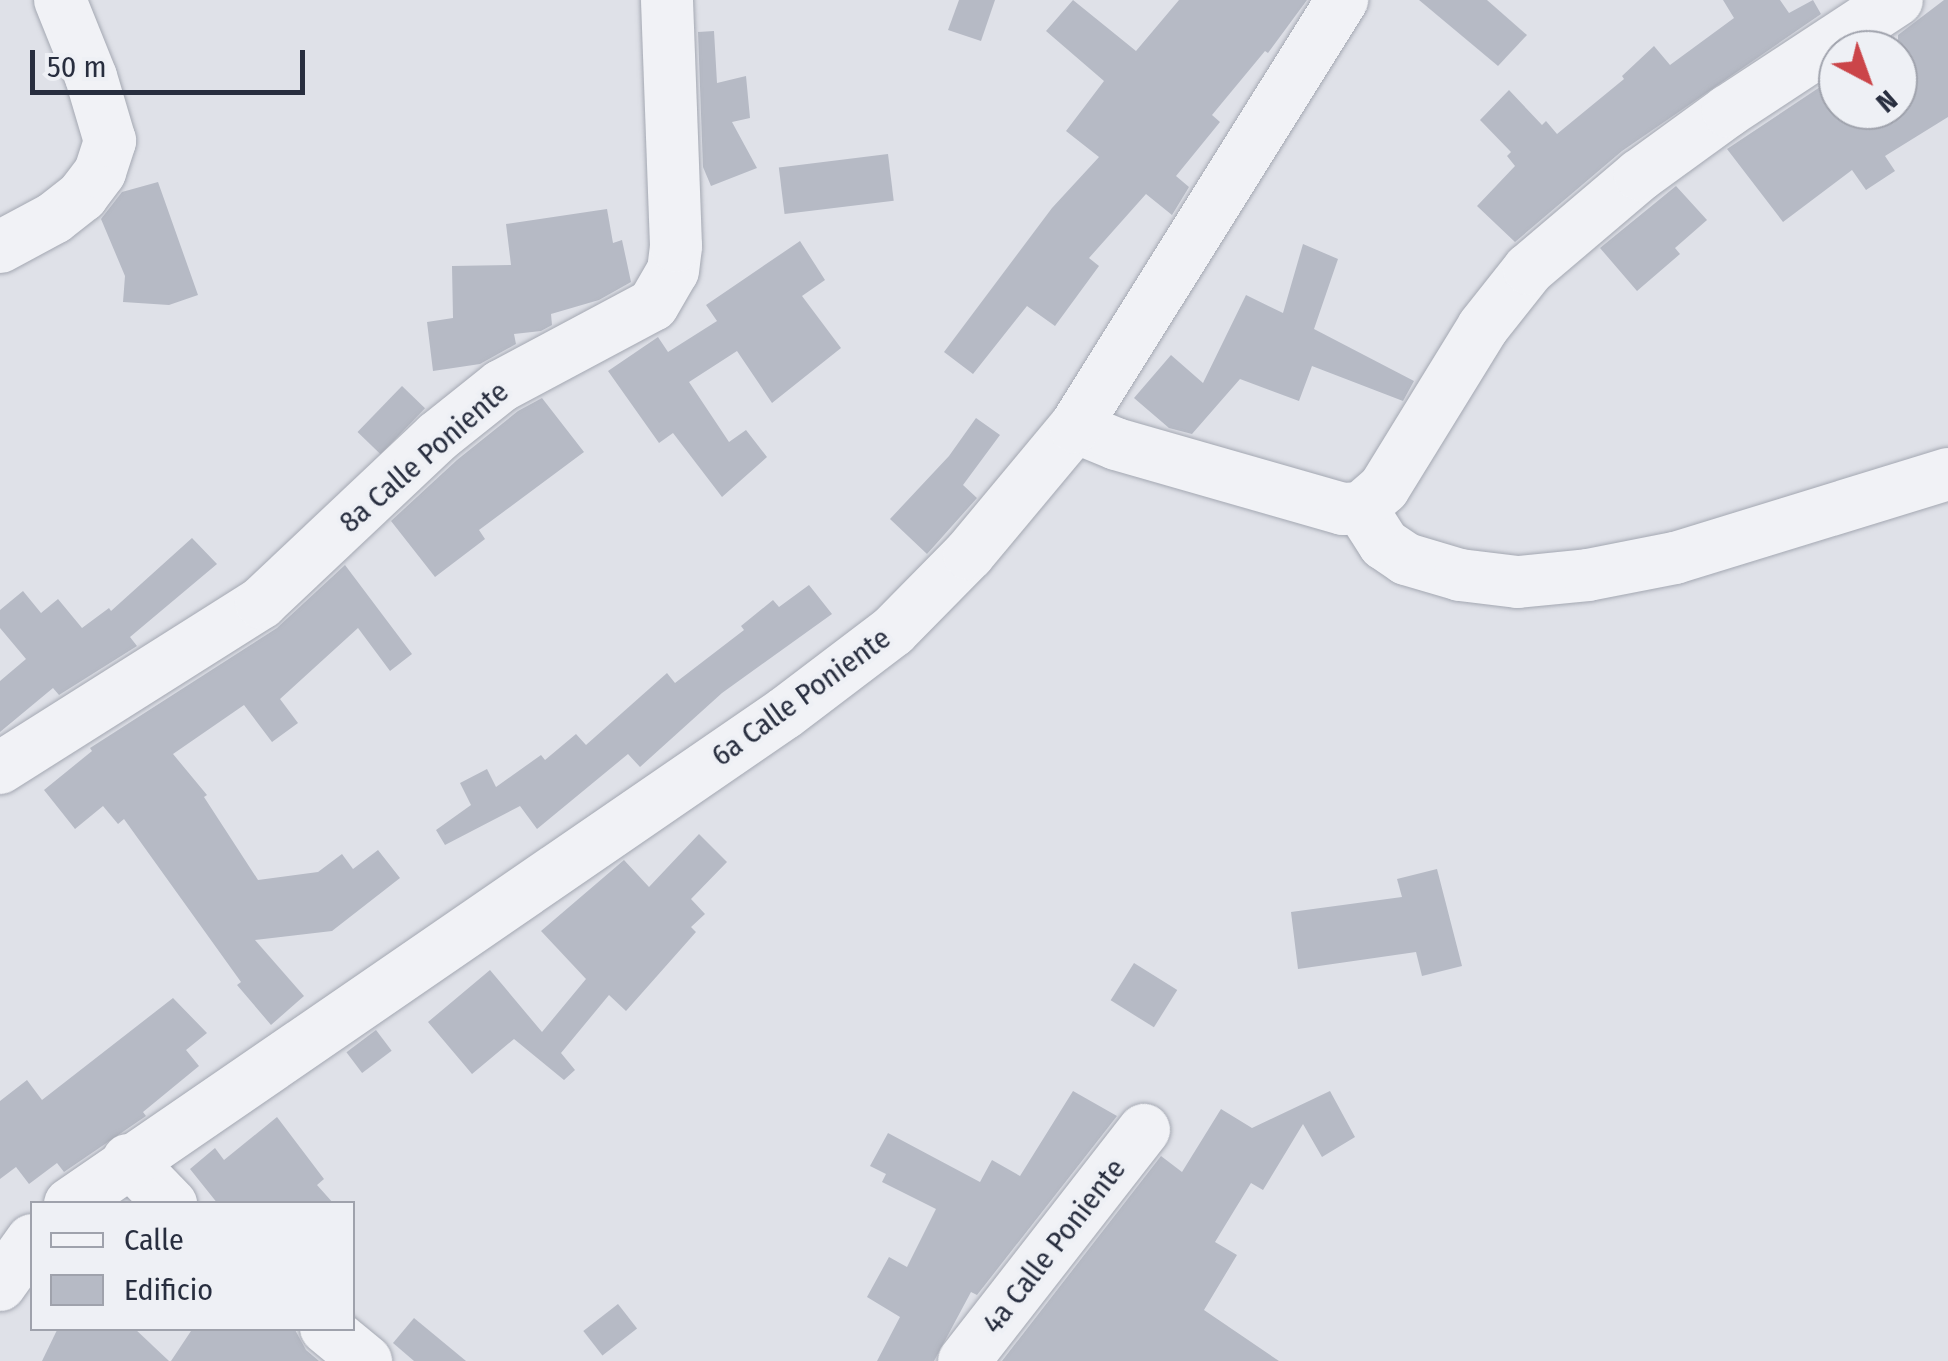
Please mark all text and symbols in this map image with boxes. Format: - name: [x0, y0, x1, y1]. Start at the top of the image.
- scale bar: [35, 30, 310, 92]
- north arrow: [1818, 30, 1918, 130]
- text: 50 m: [47, 49, 107, 85]
- text: N: [1870, 84, 1904, 119]
- street label: 8a Calle Poniente: [332, 374, 516, 540]
- street label: 6a Calle Poniente: [705, 620, 897, 774]
- street label: 4a Calle Poniente: [975, 1151, 1133, 1341]
- legend: [30, 1201, 355, 1331]
- text: Calle: [124, 1222, 184, 1258]
- text: Edificio: [124, 1272, 213, 1308]

